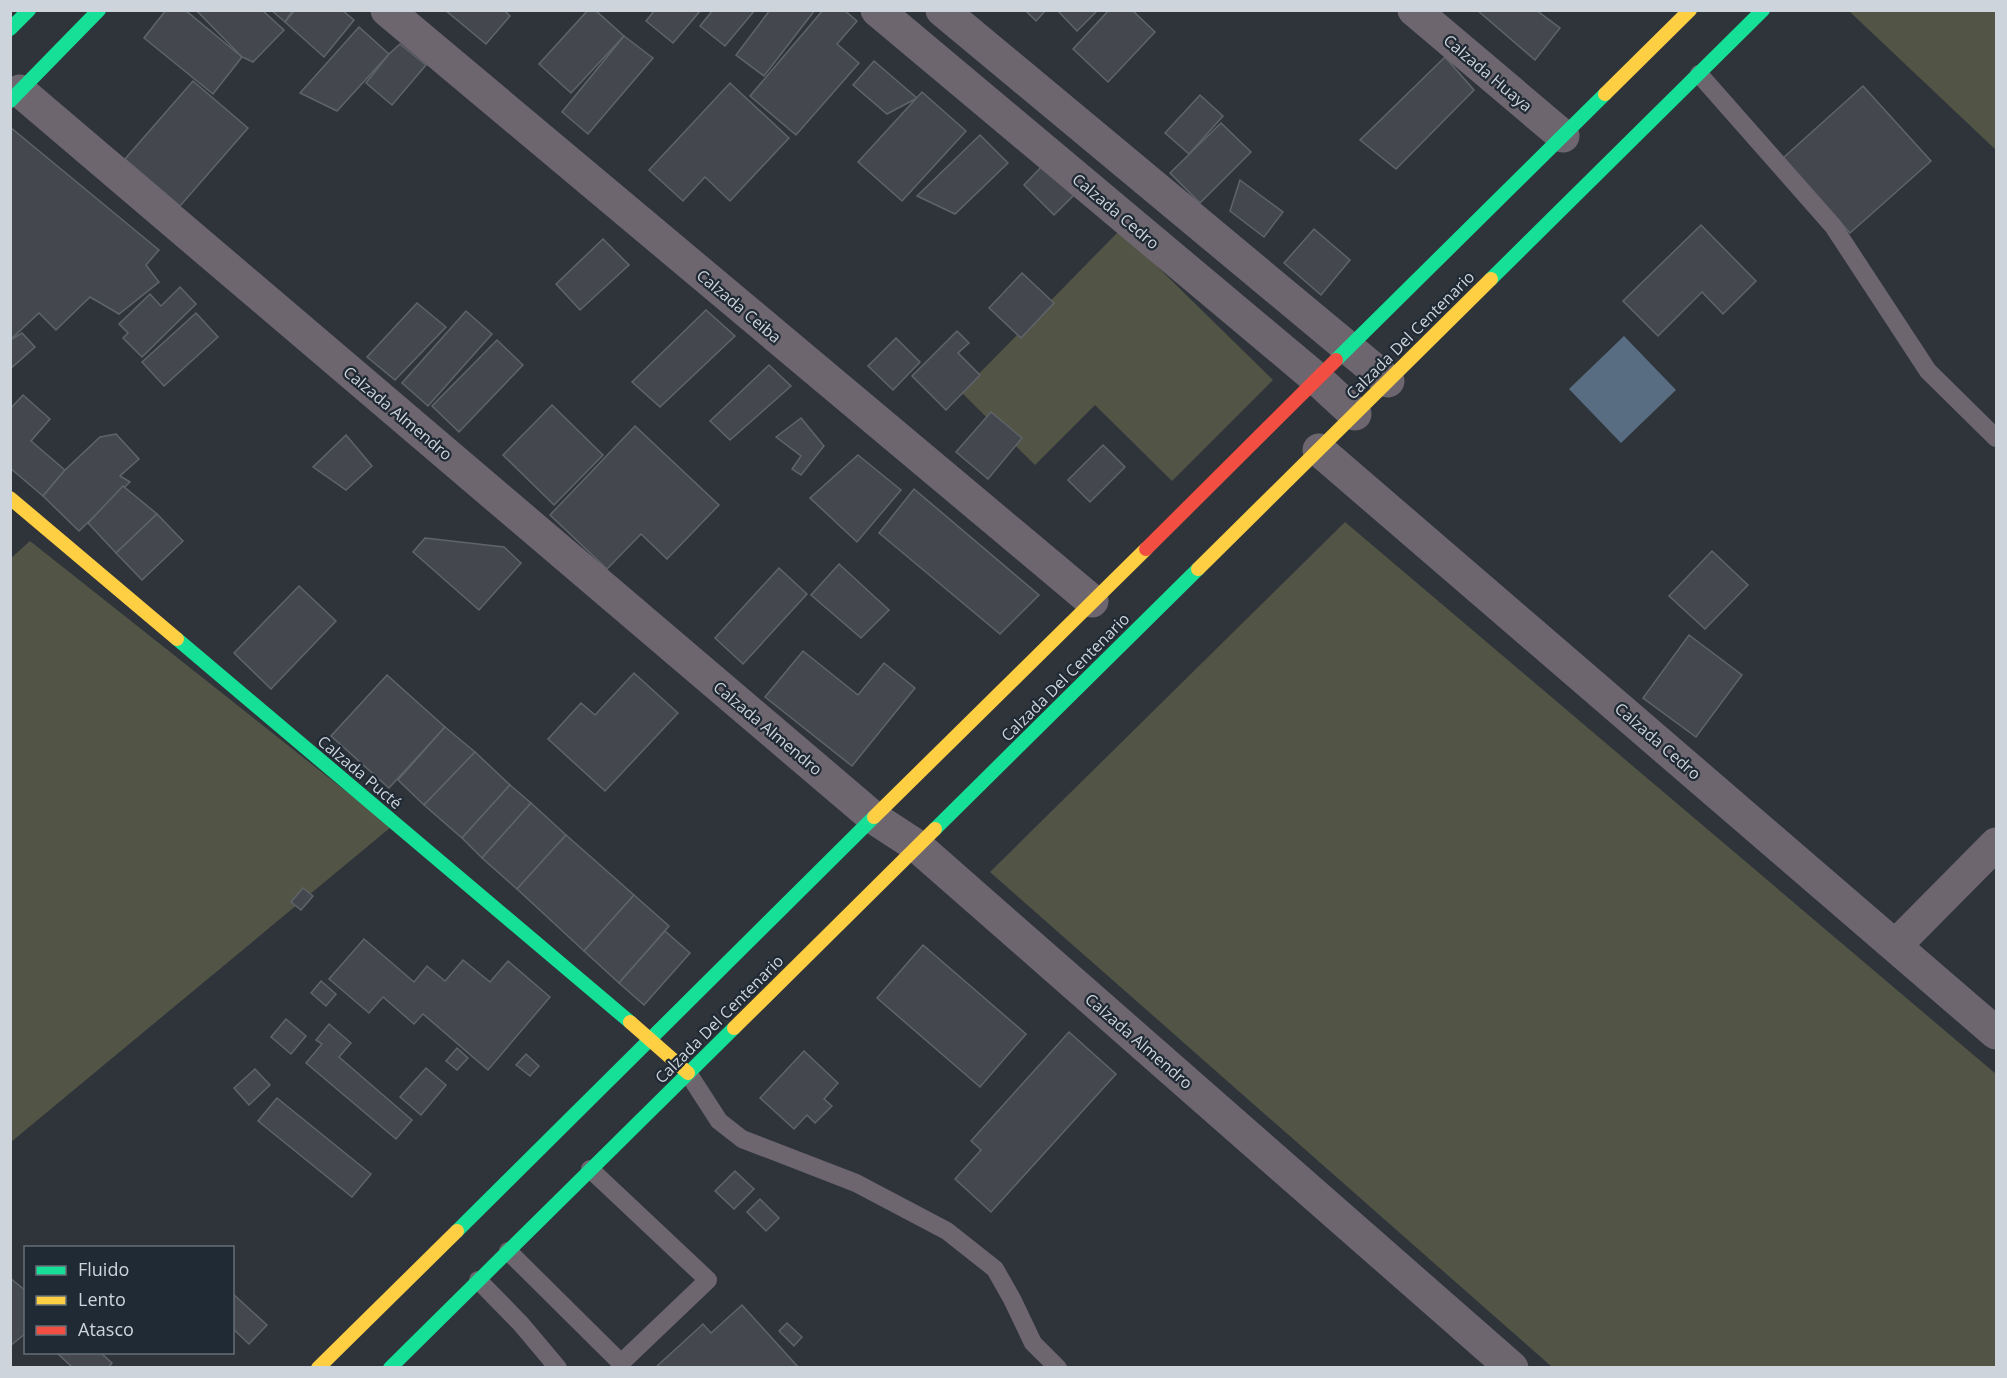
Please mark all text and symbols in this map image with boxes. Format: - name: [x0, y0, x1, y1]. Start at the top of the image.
- street label: Calzada Huaya: [1439, 29, 1537, 117]
- street label: Calzada Cedro: [1068, 168, 1164, 254]
- street label: Calzada Ceiba: [692, 264, 786, 348]
- street label: Calzada Del Centenario: [1341, 266, 1479, 404]
- street label: Calzada Almendro: [339, 361, 457, 465]
- street label: Calzada Del Centenario: [996, 608, 1134, 746]
- street label: Calzada Almendro: [709, 676, 827, 780]
- street label: Calzada Cedro: [1610, 698, 1706, 784]
- street label: Calzada Pucté: [313, 730, 407, 814]
- street label: Calzada Del Centenario: [650, 950, 788, 1088]
- street label: Calzada Almendro: [1080, 988, 1198, 1094]
- legend: [24, 1246, 234, 1354]
- text: Fluido: [78, 1257, 129, 1281]
- text: Lento: [78, 1287, 126, 1311]
- text: Atasco: [78, 1317, 134, 1341]

